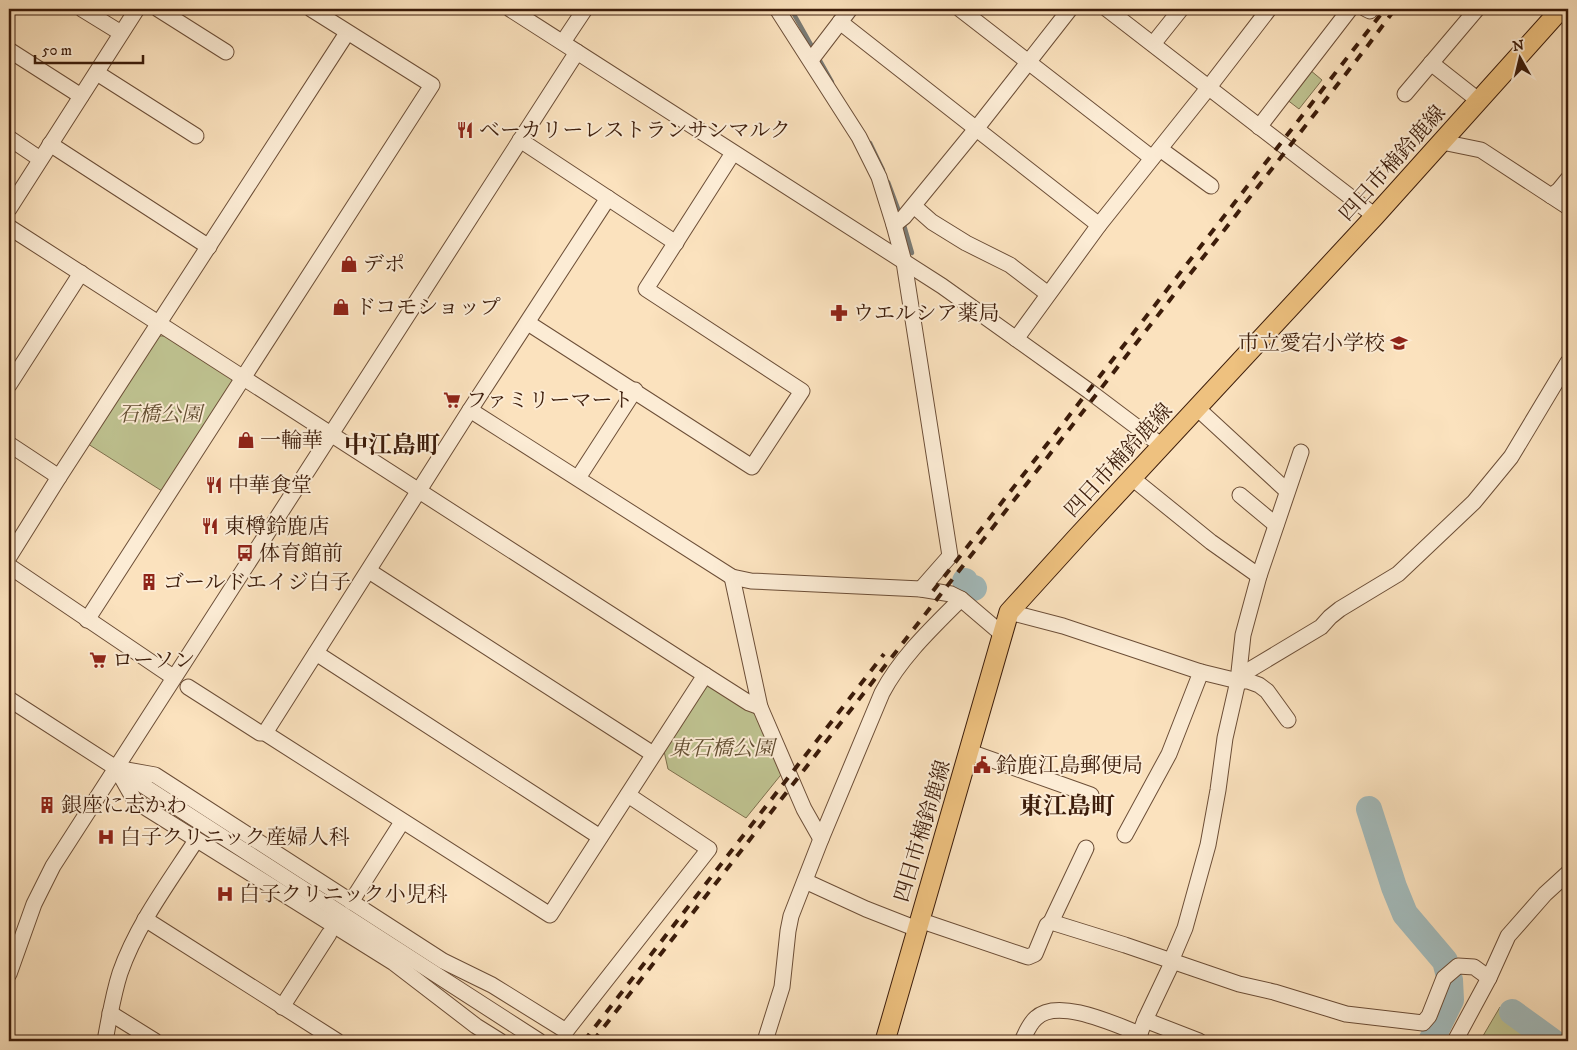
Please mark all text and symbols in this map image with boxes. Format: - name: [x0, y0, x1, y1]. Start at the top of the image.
- scale bar: [35, 32, 142, 64]
- north arrow: [1494, 32, 1544, 82]
- text: N: [1511, 36, 1526, 56]
- text: 50 m: [42, 41, 72, 60]
- street label: 四日市楠鈴鹿線: [1334, 100, 1452, 227]
- place label: ベーカリーレストランサンマルク: [479, 118, 791, 144]
- restaurant icon: ベーカリーレストランサンマルク: [455, 120, 475, 140]
- place label: デポ: [363, 252, 405, 278]
- shop icon: デポ: [339, 254, 359, 274]
- place label: ドコモショップ: [355, 295, 501, 321]
- shop icon: ドコモショップ: [331, 297, 351, 317]
- place label: ウエルシア薬局: [853, 301, 999, 327]
- pharmacy icon: ウエルシア薬局: [829, 303, 849, 323]
- place label: 市立愛宕小学校: [1238, 331, 1385, 357]
- school or university icon: 市立愛宕小学校: [1389, 333, 1409, 353]
- place label: ファミリーマート: [466, 388, 634, 414]
- supermarket icon: ファミリーマート: [442, 390, 462, 410]
- street label: 四日市楠鈴鹿線: [1059, 398, 1178, 523]
- park label: 石橋公園: [118, 402, 205, 428]
- place label: 一輪華: [260, 428, 323, 454]
- shop icon: 一輪華: [236, 430, 256, 450]
- district label: 中江島町: [344, 431, 440, 461]
- place label: 中華食堂: [228, 473, 312, 499]
- restaurant icon: 中華食堂: [204, 475, 224, 495]
- place label: 東樽鈴鹿店: [224, 514, 329, 540]
- restaurant icon: 東樽鈴鹿店: [200, 516, 220, 536]
- place label: 体育館前: [259, 541, 343, 567]
- bus stop icon: 体育館前: [235, 543, 255, 563]
- place label: ゴールドエイジ白子: [163, 570, 351, 596]
- building icon: ゴールドエイジ白子: [139, 572, 159, 592]
- place label: ローソン: [112, 648, 195, 674]
- supermarket icon: ローソン: [88, 650, 108, 670]
- park label: 東石橋公園: [670, 736, 777, 762]
- place label: 鈴鹿江島郵便局: [996, 753, 1143, 779]
- public building icon: 鈴鹿江島郵便局: [972, 755, 992, 775]
- street label: 四日市楠鈴鹿線: [889, 757, 957, 905]
- district label: 東江島町: [1019, 792, 1115, 822]
- place label: 銀座に志かわ: [61, 793, 187, 819]
- building icon: 銀座に志かわ: [37, 795, 57, 815]
- place label: 白子クリニック産婦人科: [120, 825, 350, 851]
- hospital icon: 白子クリニック産婦人科: [96, 827, 116, 847]
- place label: 白子クリニック小児科: [239, 882, 448, 908]
- hospital icon: 白子クリニック小児科: [215, 884, 235, 904]

